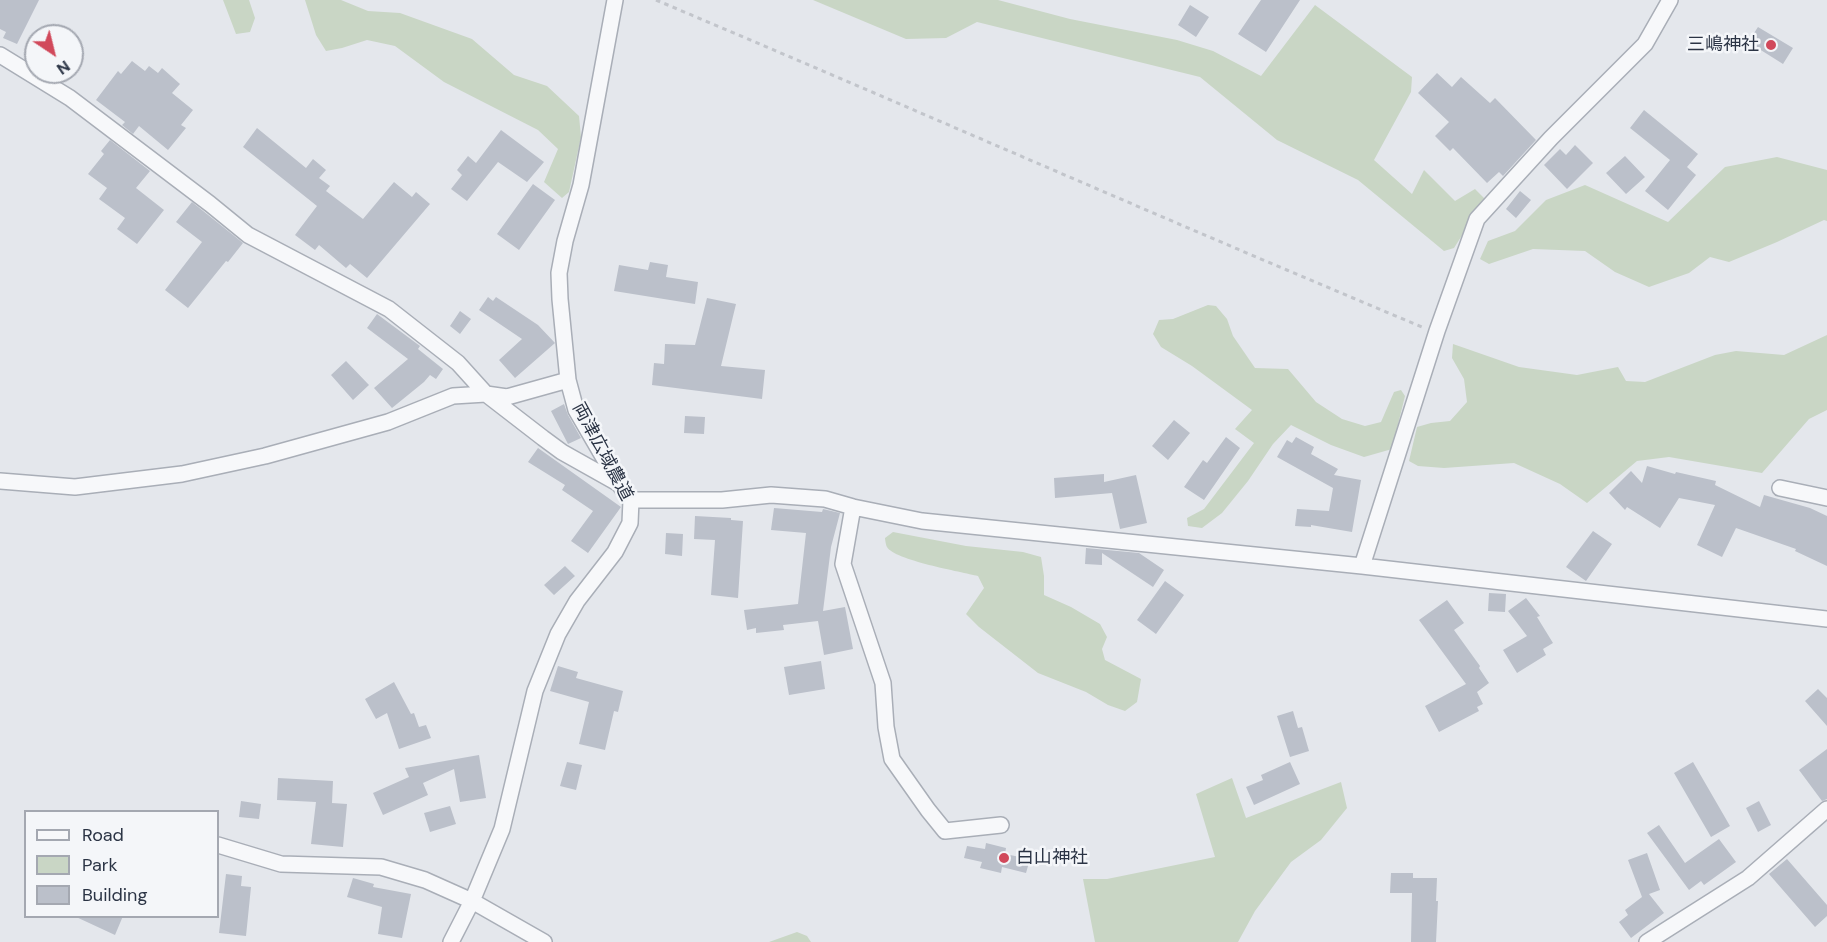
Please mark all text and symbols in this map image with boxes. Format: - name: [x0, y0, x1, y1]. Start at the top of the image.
- north arrow: [24, 24, 84, 84]
- place label: 三嶋神社: [1687, 34, 1759, 56]
- marker: 三嶋神社: [1764, 38, 1778, 52]
- text: N: [53, 56, 74, 79]
- street label: 両津広域農道: [567, 399, 637, 505]
- legend: [24, 810, 219, 918]
- text: Road: [82, 823, 124, 847]
- place label: 白山神社: [1016, 847, 1088, 869]
- marker: 白山神社: [997, 851, 1011, 865]
- text: Park: [82, 853, 118, 877]
- text: Building: [82, 883, 147, 907]

